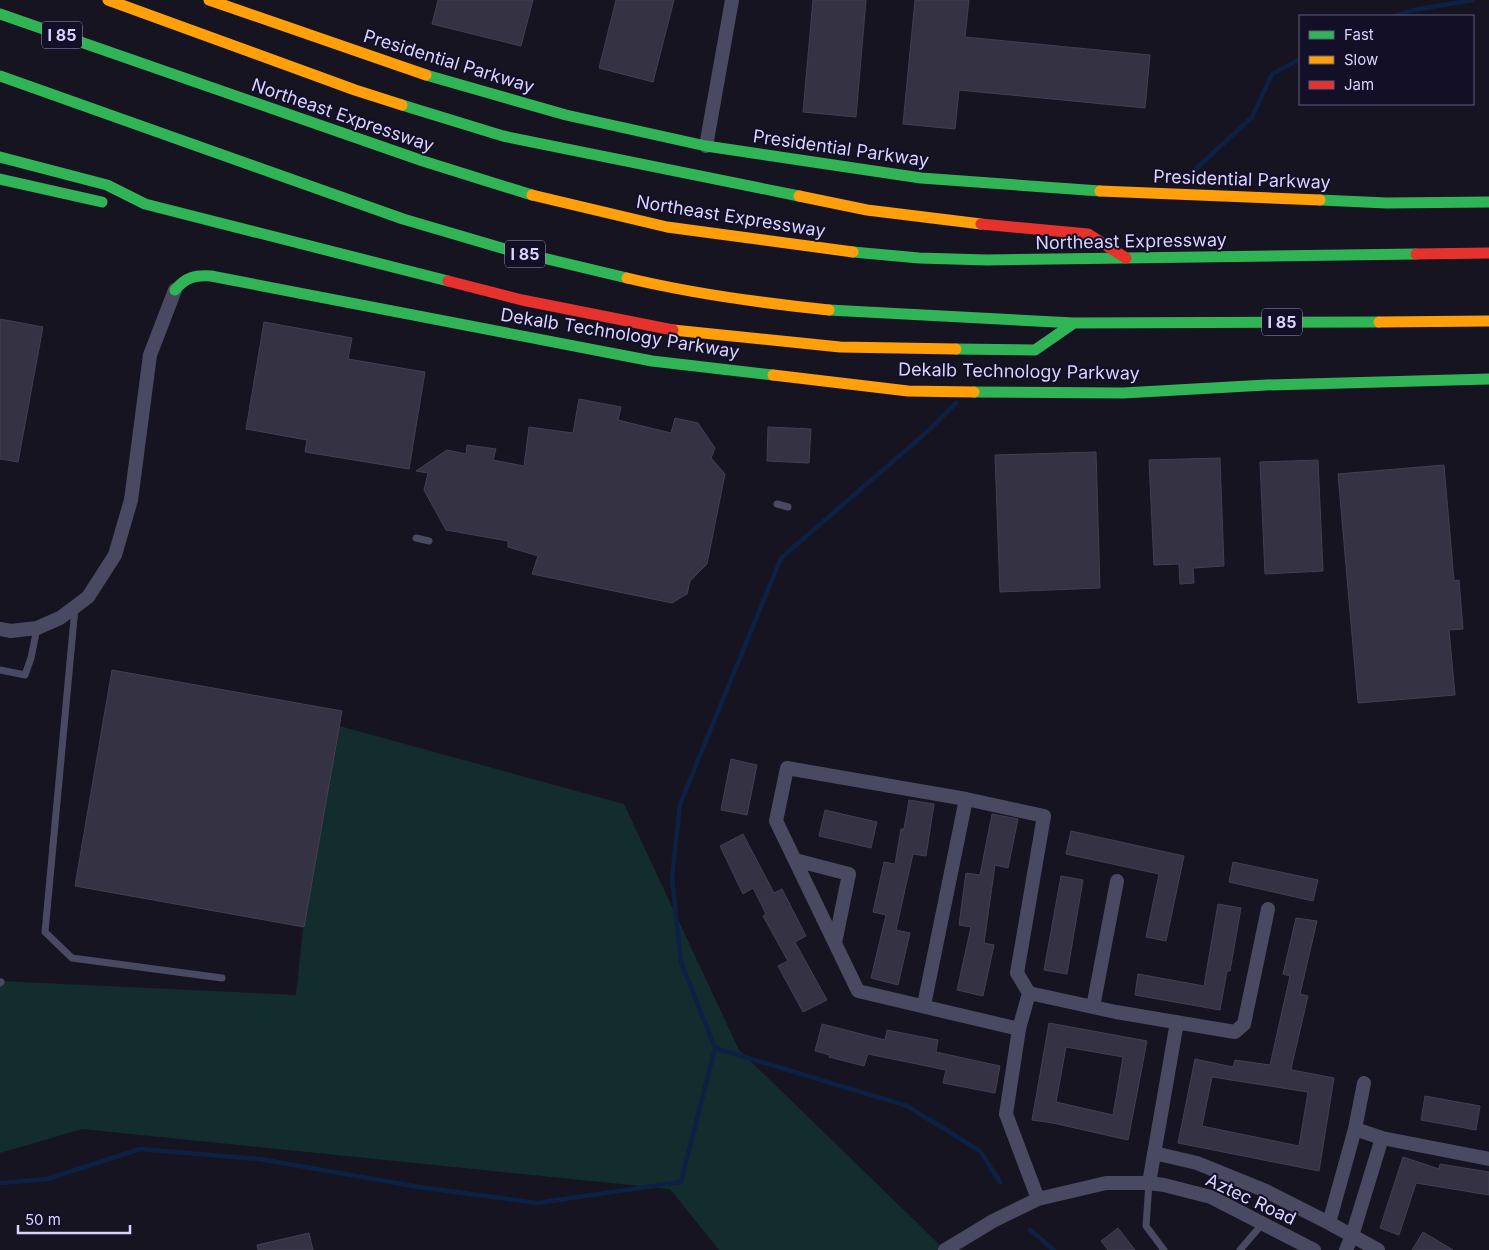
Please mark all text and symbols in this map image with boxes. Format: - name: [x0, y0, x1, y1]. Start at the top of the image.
- legend: [1299, 15, 1474, 105]
- road number: I 85: [42, 22, 82, 48]
- street label: Presidential Parkway: [361, 25, 537, 97]
- text: Fast: [1344, 25, 1374, 44]
- text: Slow: [1344, 50, 1378, 69]
- street label: Northeast Expressway: [249, 74, 437, 156]
- text: Jam: [1344, 75, 1374, 94]
- street label: Presidential Parkway: [752, 125, 930, 171]
- street label: Presidential Parkway: [1153, 165, 1331, 193]
- street label: Northeast Expressway: [635, 191, 827, 241]
- street label: Northeast Expressway: [1035, 229, 1227, 253]
- road number: I 85: [505, 240, 545, 268]
- street label: Dekalb Technology Parkway: [499, 304, 741, 362]
- road number: I 85: [1262, 308, 1302, 336]
- street label: Dekalb Technology Parkway: [898, 358, 1140, 384]
- street label: Aztec Road: [1202, 1169, 1300, 1229]
- scale bar: [18, 1202, 130, 1234]
- text: 50 m: [25, 1210, 61, 1229]

